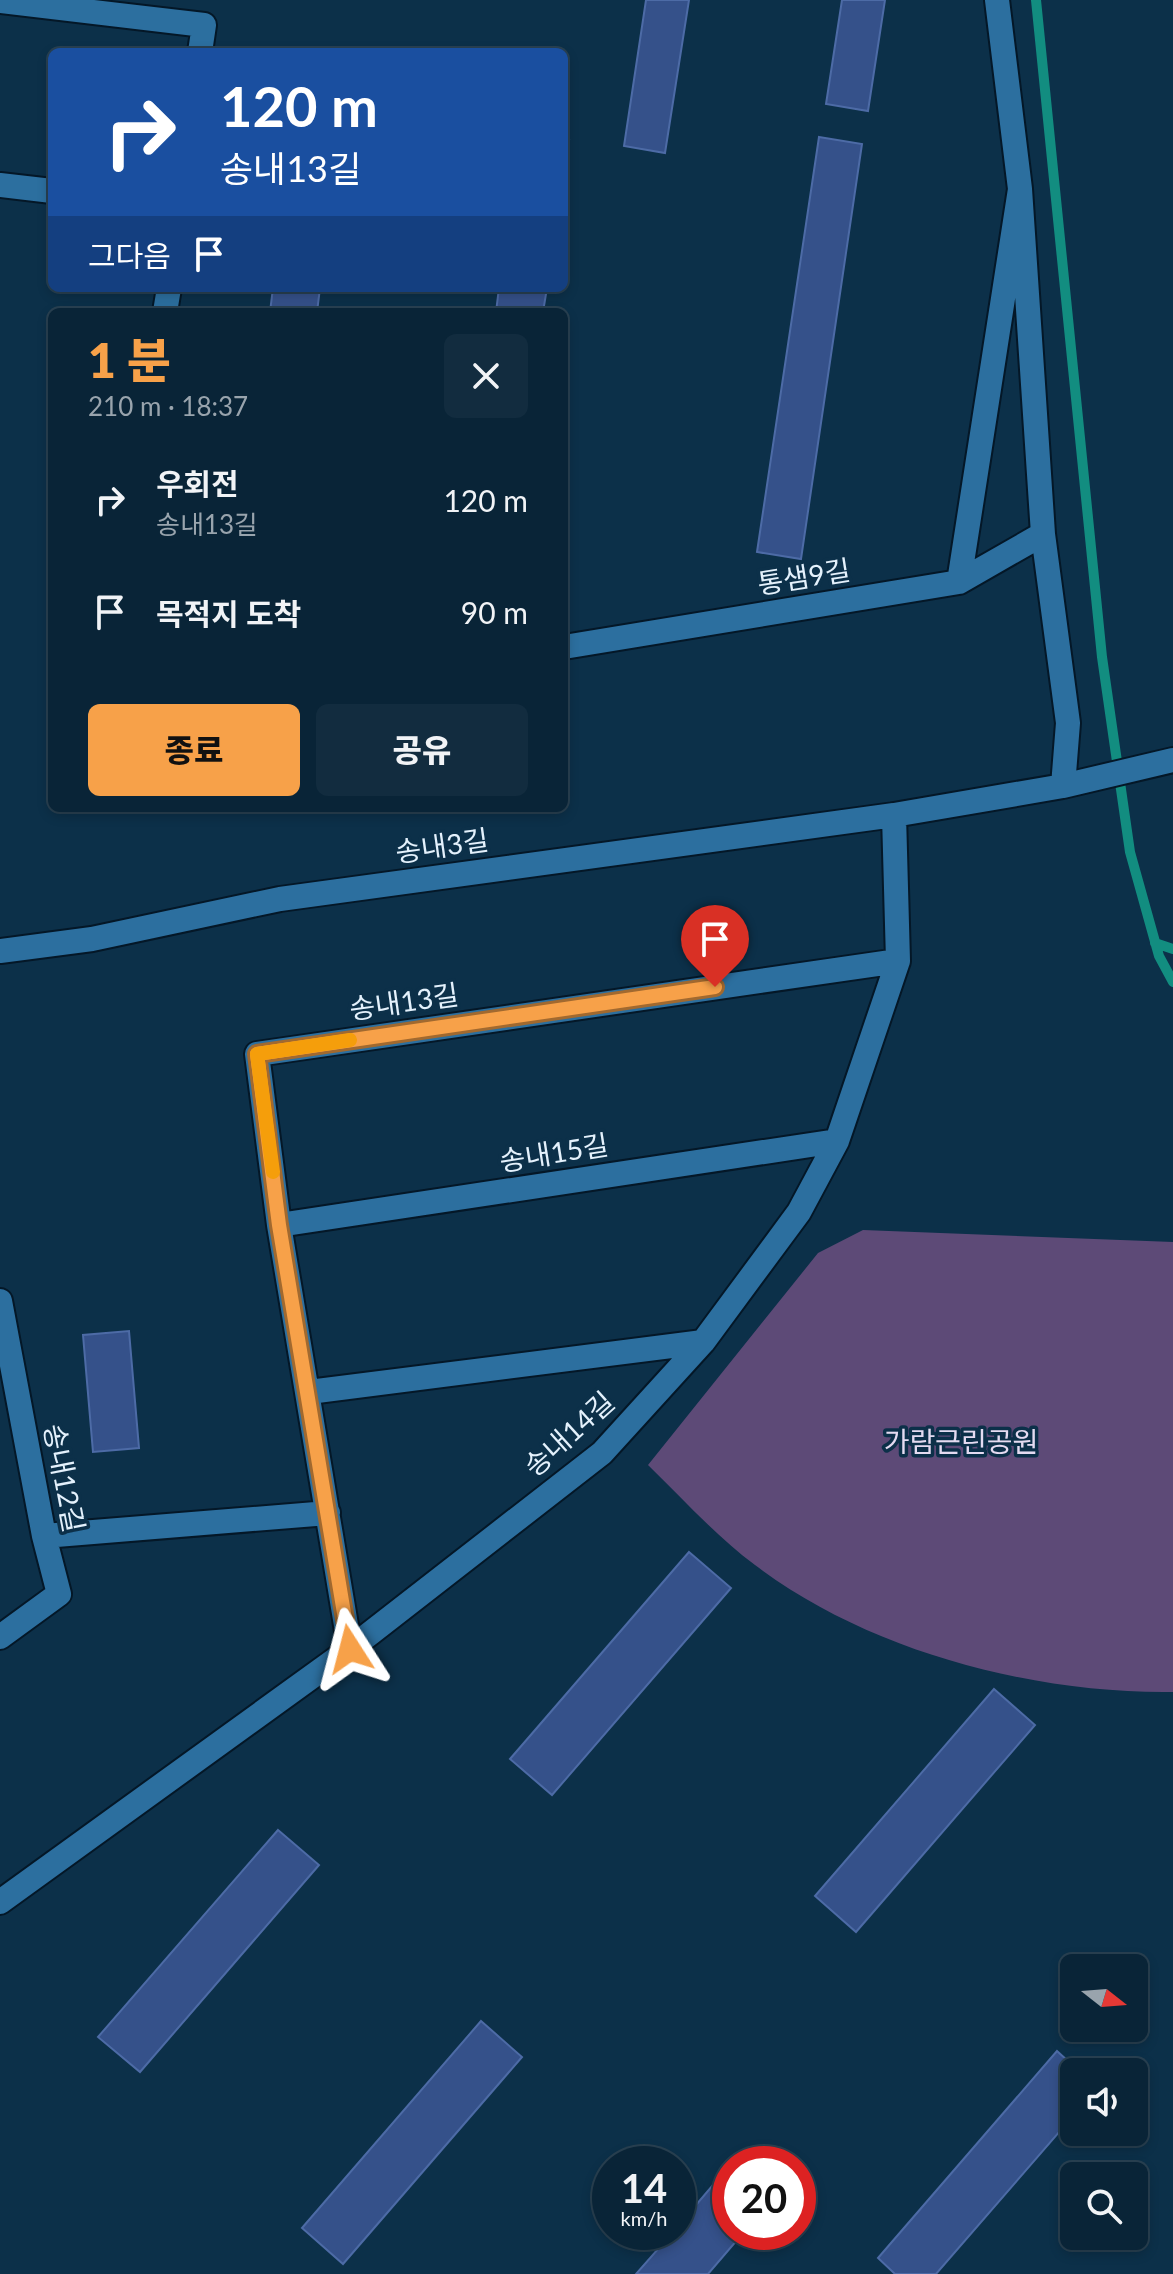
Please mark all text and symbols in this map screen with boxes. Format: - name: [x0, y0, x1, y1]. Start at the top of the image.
- text: 120 m: [220, 72, 378, 139]
- icon: right: [88, 80, 192, 184]
- text: 송내13길: [220, 146, 361, 190]
- icon: arrive: [187, 232, 231, 276]
- text: 그다음: [88, 237, 171, 273]
- text: 1 분: [88, 331, 171, 388]
- button: close: [444, 334, 528, 418]
- text: 210 m · 18:37: [88, 390, 248, 422]
- text: 우회전: [156, 465, 239, 501]
- icon: right: [88, 478, 132, 522]
- text: 120 m: [443, 482, 528, 518]
- text: 송내13길: [156, 508, 258, 540]
- street label: 통샘9길: [755, 552, 853, 600]
- icon: arrive: [88, 590, 132, 634]
- text: 90 m: [461, 594, 528, 630]
- text: 목적지 도착: [156, 595, 301, 631]
- button: 종료: [88, 704, 300, 796]
- button: 공유: [316, 704, 528, 796]
- street label: 송내3길: [393, 822, 491, 868]
- pin: [681, 905, 749, 987]
- icon: arrive: [693, 917, 737, 961]
- street label: 송내13길: [347, 977, 461, 1025]
- street label: 송내15길: [497, 1127, 611, 1177]
- street label: 송내14길: [516, 1384, 620, 1483]
- street label: 송내12길: [38, 1421, 92, 1535]
- park label: 가람근린공원: [884, 1424, 1038, 1458]
- position arrow: [308, 1607, 392, 1691]
- north arrow: [1060, 1954, 1148, 2042]
- map controls: [1060, 1954, 1148, 2250]
- button: sound: [1060, 2058, 1148, 2146]
- speed limit sign: 20: [712, 2146, 816, 2250]
- button: search: [1060, 2162, 1148, 2250]
- text: 14: [621, 2164, 667, 2212]
- text: km/h: [621, 2206, 667, 2230]

